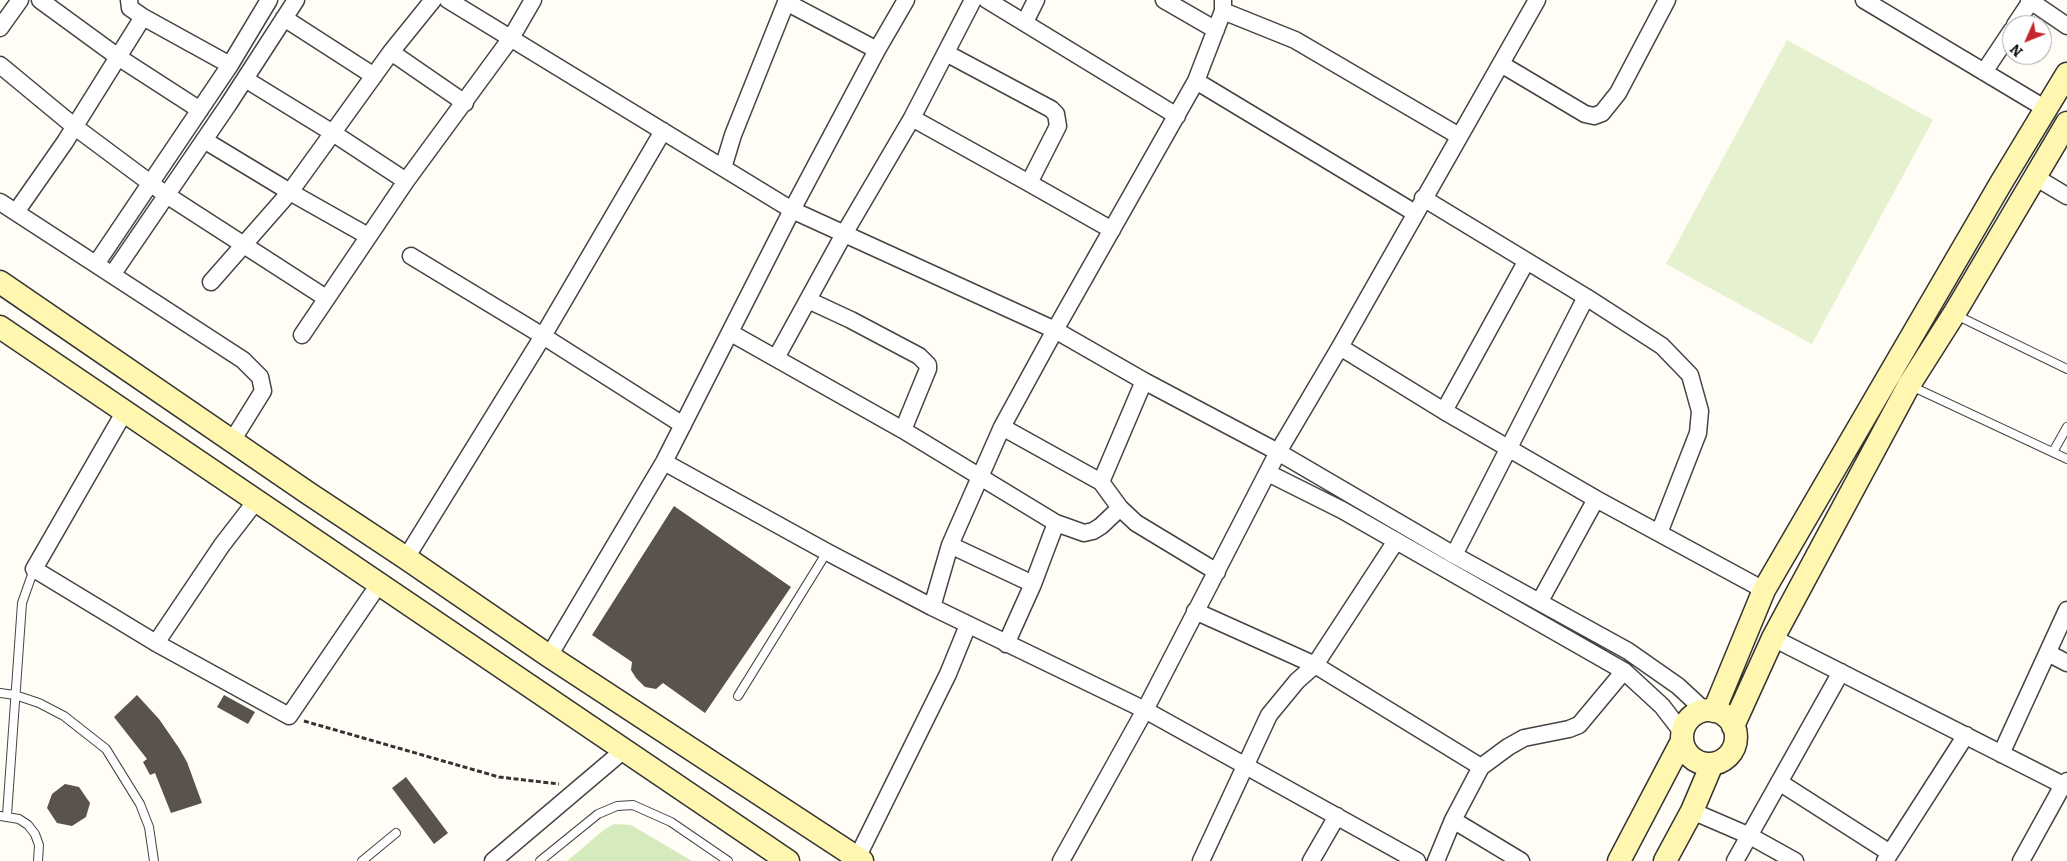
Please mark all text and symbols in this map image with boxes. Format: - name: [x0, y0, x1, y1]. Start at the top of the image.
- north arrow: [2002, 15, 2052, 65]
- text: N: [2007, 40, 2026, 60]

